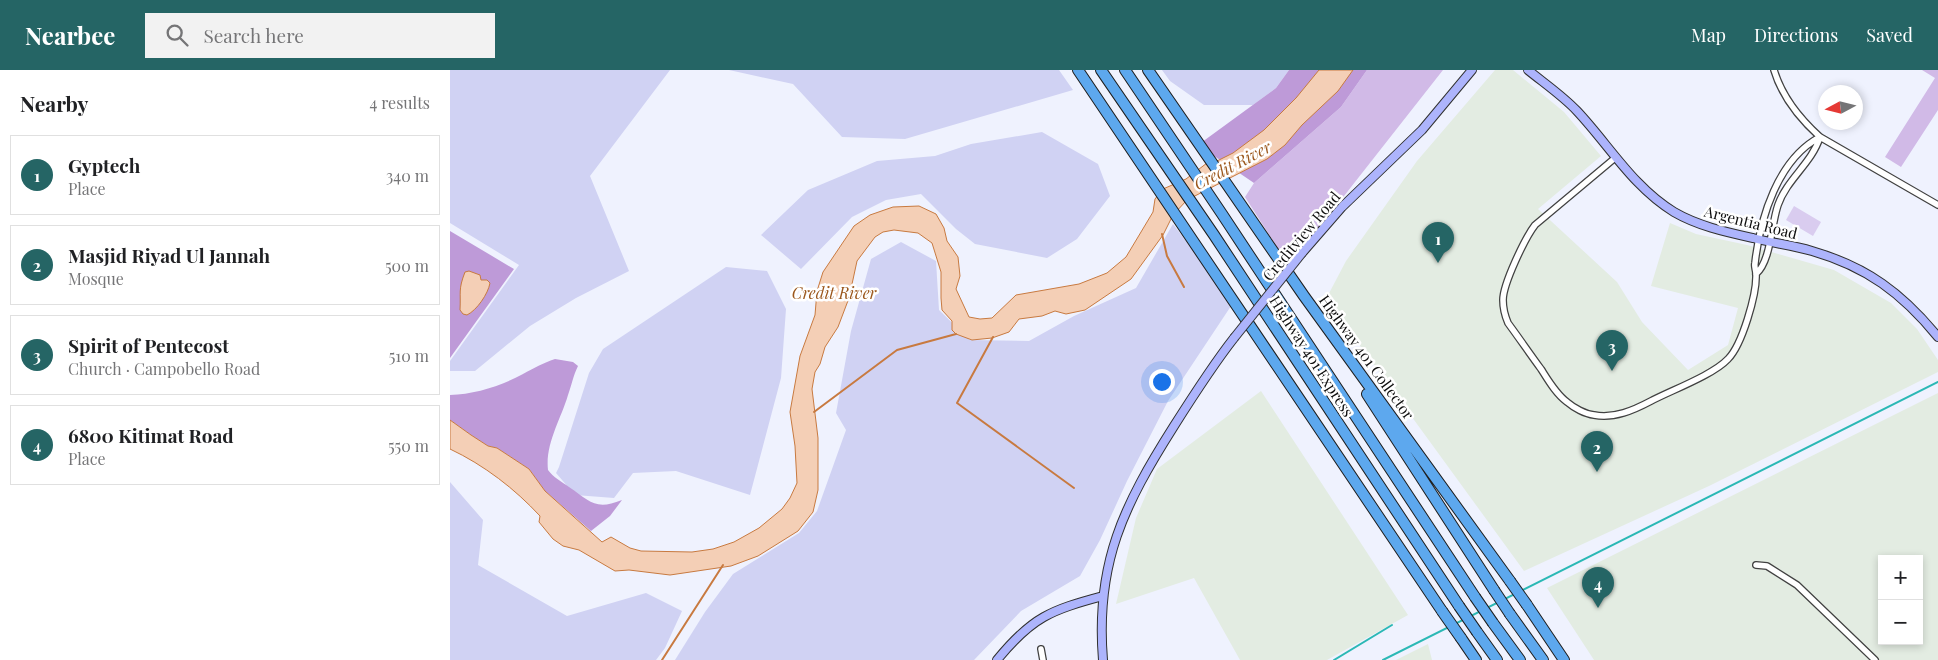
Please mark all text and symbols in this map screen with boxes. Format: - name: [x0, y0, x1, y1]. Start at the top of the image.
- search box: [145, 13, 495, 58]
- text: Nearbee: [25, 19, 115, 51]
- icon: search: [163, 21, 191, 49]
- text: Search here: [203, 22, 304, 48]
- text: Map: [1691, 23, 1726, 47]
- text: Directions: [1754, 23, 1838, 47]
- text: Saved: [1866, 23, 1913, 47]
- north arrow: [1818, 85, 1863, 130]
- text: Nearby: [20, 89, 89, 117]
- text: 4 results: [369, 92, 430, 113]
- water label: Credit River: [1190, 135, 1275, 194]
- text: Gyptech: [68, 152, 140, 178]
- text: 1: [34, 165, 40, 186]
- text: 340 m: [386, 165, 429, 186]
- text: Place: [68, 178, 106, 199]
- street label: Creditview Road: [1258, 187, 1345, 285]
- street label: Argentia Road: [1701, 201, 1800, 243]
- pin: 1: [1422, 222, 1454, 263]
- text: Masjid Riyad Ul Jannah: [68, 242, 270, 268]
- text: 2: [33, 255, 41, 276]
- text: 500 m: [385, 255, 429, 276]
- text: Mosque: [68, 268, 124, 289]
- water label: Credit River: [792, 282, 878, 303]
- street label: Highway 401 Collector: [1315, 291, 1419, 424]
- street label: Highway 401 Express: [1265, 292, 1359, 420]
- pin: 3: [1596, 330, 1628, 371]
- text: Spirit of Pentecost: [68, 332, 229, 358]
- text: 3: [33, 345, 41, 366]
- text: 510 m: [389, 345, 429, 366]
- text: Church · Campobello Road: [68, 358, 260, 379]
- your location: [1149, 369, 1175, 395]
- text: 6800 Kitimat Road: [68, 422, 234, 448]
- pin: 2: [1581, 431, 1613, 472]
- text: 4: [33, 435, 41, 456]
- text: 550 m: [388, 435, 429, 456]
- text: Place: [68, 448, 106, 469]
- map controls: [1878, 555, 1923, 645]
- button: +: [1878, 555, 1923, 600]
- pin: 4: [1582, 567, 1614, 608]
- button: −: [1878, 600, 1923, 645]

